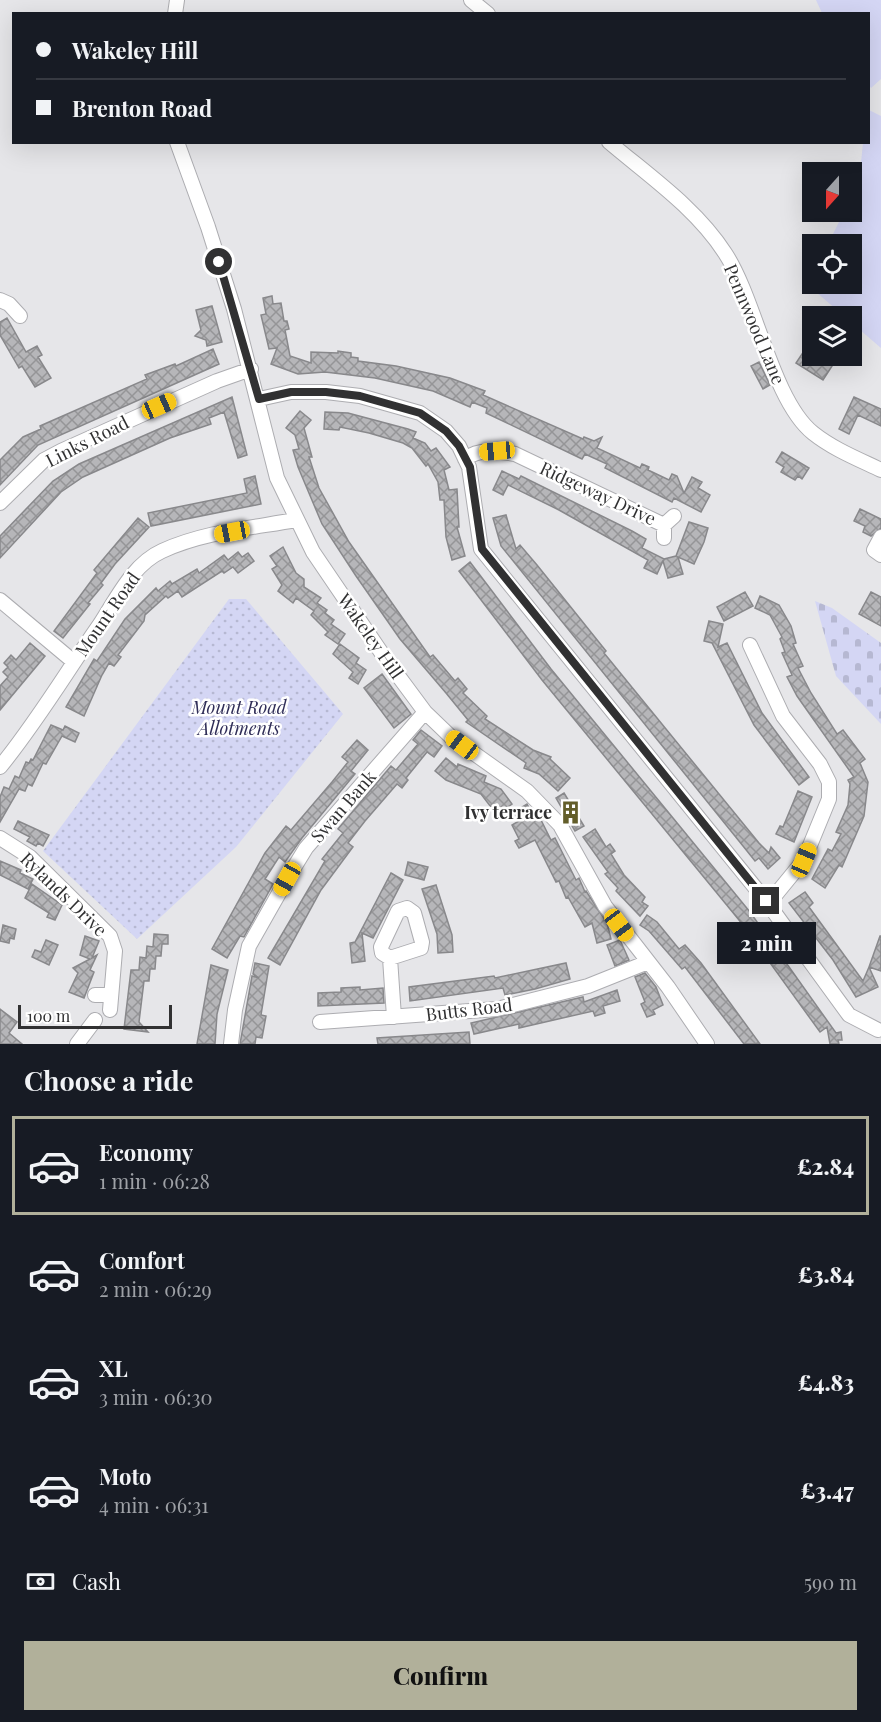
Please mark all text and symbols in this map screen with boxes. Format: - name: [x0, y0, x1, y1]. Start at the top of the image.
- text: Wakeley Hill: [72, 35, 198, 65]
- text: Brenton Road: [72, 93, 212, 123]
- north arrow: [802, 162, 862, 222]
- map controls: [802, 162, 862, 366]
- button: locate: [802, 234, 862, 294]
- route start: [205, 248, 232, 275]
- street label: Pennwood Lane: [719, 260, 791, 388]
- button: layers: [802, 306, 862, 366]
- car: [139, 390, 179, 422]
- street label: Links Road: [41, 410, 133, 472]
- car: [478, 440, 516, 462]
- street label: Ridgeway Drive: [536, 456, 660, 530]
- car: [213, 520, 251, 544]
- street label: Mount Road: [69, 567, 145, 661]
- street label: Wakeley Hill: [332, 588, 409, 683]
- park label: Mount Road Allotments: [190, 695, 288, 740]
- car: [442, 727, 482, 763]
- street label: Swan Bank: [305, 765, 381, 847]
- building icon: Ivy terrace: [557, 799, 583, 825]
- place label: Ivy terrace: [464, 800, 552, 824]
- car: [789, 840, 819, 880]
- street label: Rylands Drive: [15, 846, 113, 942]
- car: [270, 859, 304, 899]
- route end: [752, 887, 779, 914]
- car: [601, 905, 637, 945]
- callout: 2 min: [716, 922, 816, 964]
- text: 2 min: [740, 929, 793, 956]
- street label: Butts Road: [424, 992, 514, 1026]
- scale bar: [18, 1002, 172, 1030]
- text: 100 m: [27, 1005, 70, 1026]
- text: Choose a ride: [24, 1062, 193, 1098]
- text: Economy: [99, 1137, 193, 1167]
- icon: car: [27, 1139, 81, 1193]
- text: £2.84: [797, 1151, 854, 1181]
- text: 1 min · 06:28: [99, 1167, 210, 1194]
- text: Comfort: [99, 1245, 185, 1275]
- icon: car: [27, 1247, 81, 1301]
- text: £3.84: [798, 1259, 854, 1289]
- text: 2 min · 06:29: [99, 1275, 212, 1302]
- text: XL: [99, 1353, 128, 1383]
- icon: car: [27, 1355, 81, 1409]
- text: £4.83: [798, 1367, 854, 1397]
- text: 3 min · 06:30: [99, 1383, 212, 1410]
- text: Moto: [99, 1461, 152, 1491]
- icon: car: [27, 1463, 81, 1517]
- text: £3.47: [800, 1475, 854, 1505]
- text: 4 min · 06:31: [99, 1491, 209, 1518]
- icon: cash: [24, 1565, 57, 1598]
- text: Cash: [72, 1566, 121, 1596]
- text: 590 m: [804, 1568, 857, 1595]
- button: Confirm: [24, 1641, 857, 1710]

